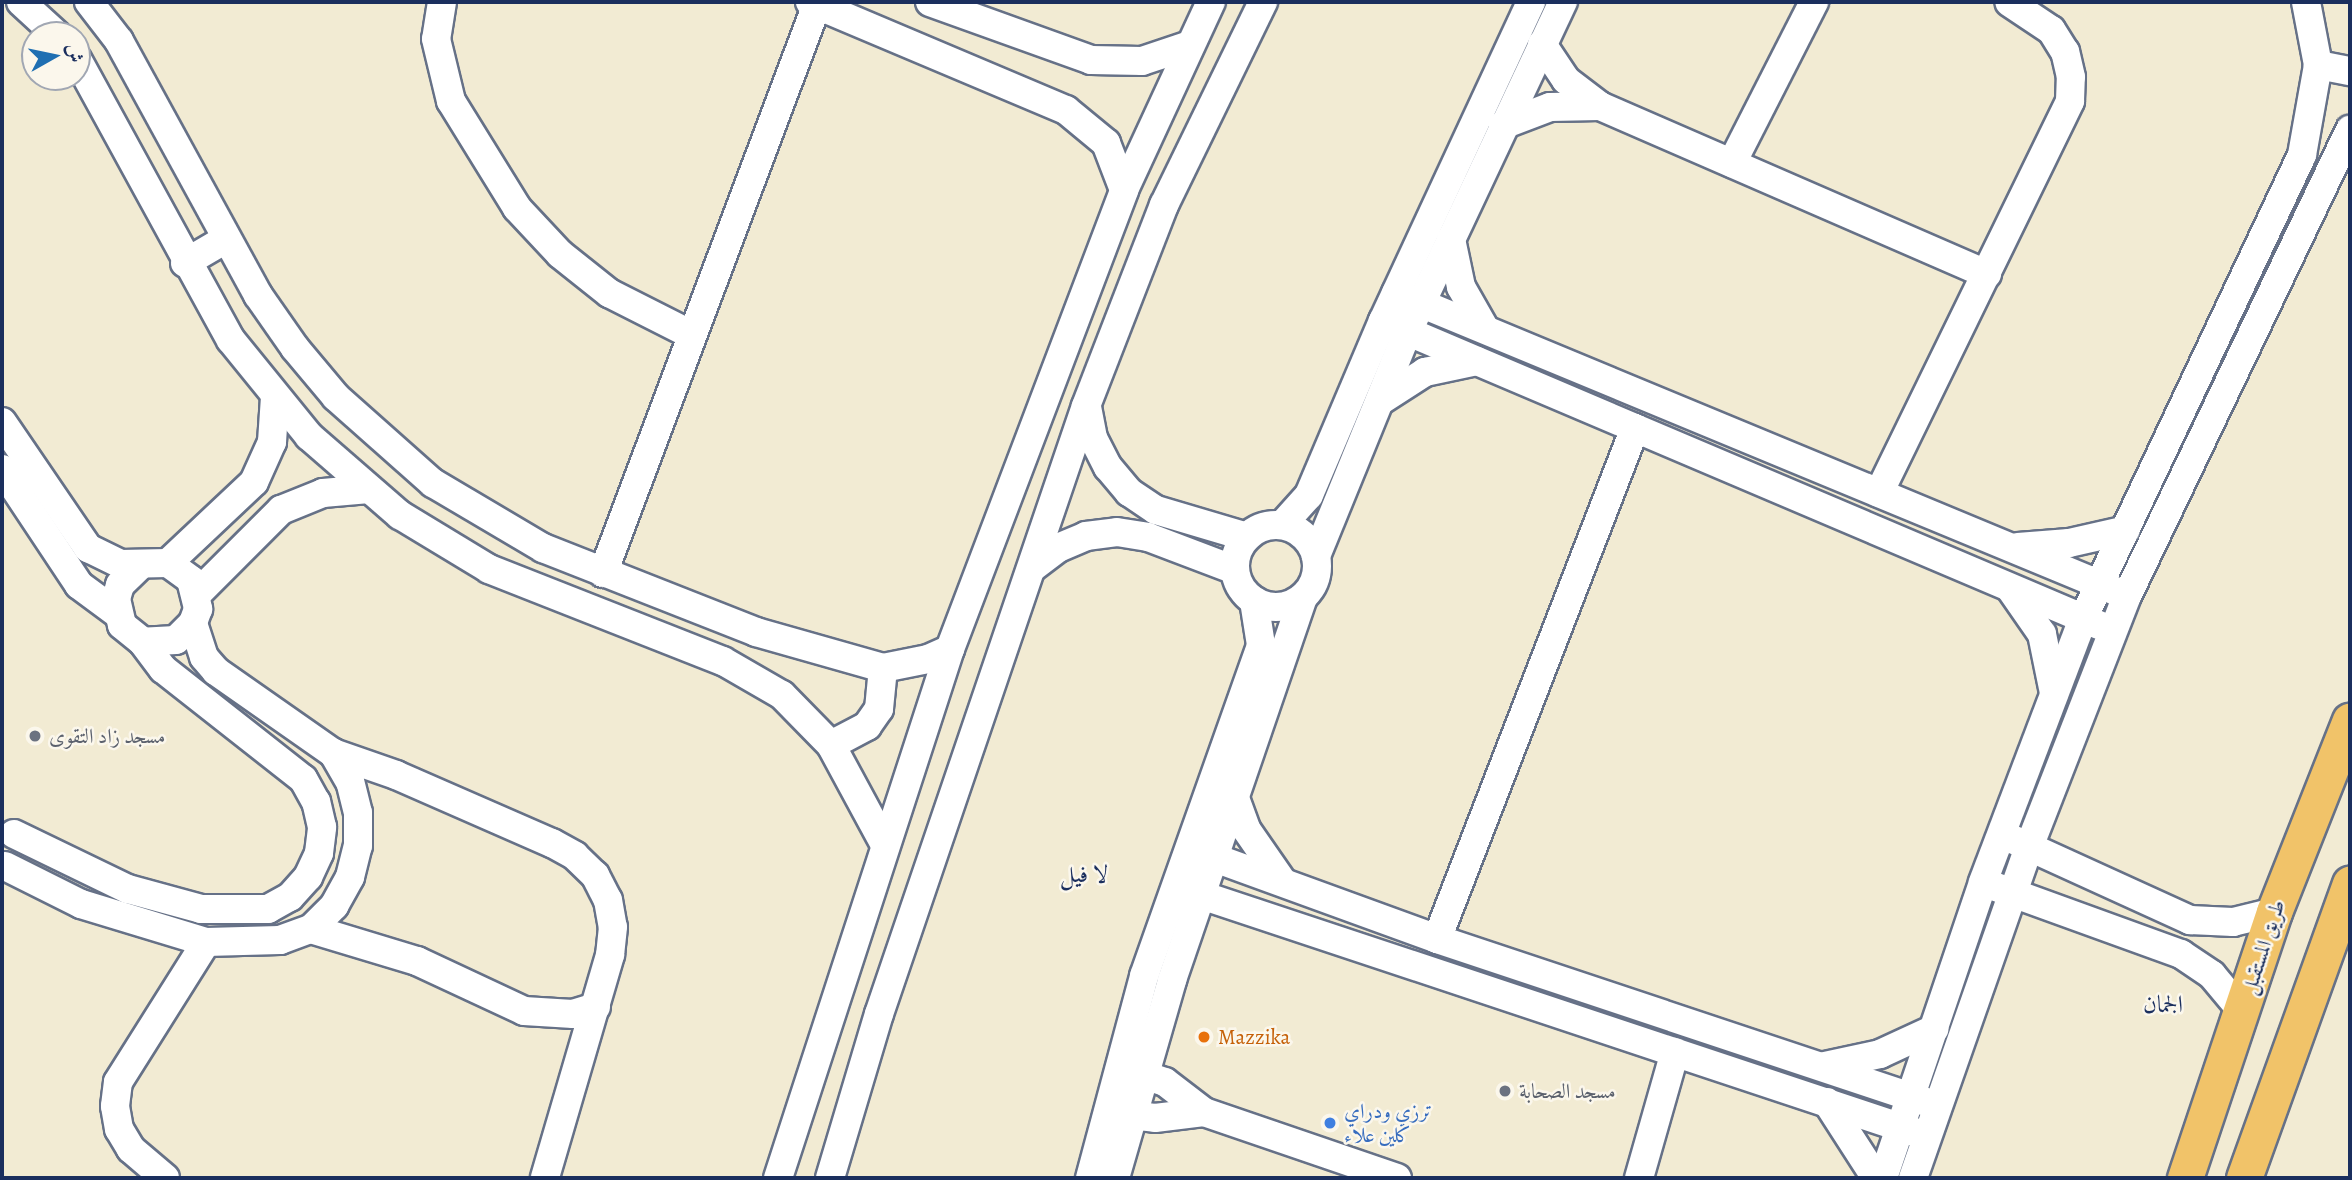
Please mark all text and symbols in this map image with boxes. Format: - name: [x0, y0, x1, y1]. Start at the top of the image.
- north arrow: [21, 21, 91, 91]
- text: ش: [60, 42, 89, 64]
- place label: مسجد زاد التقوى: [49, 723, 165, 749]
- marker: مسجد زاد التقوى: [27, 728, 43, 744]
- district label: لا فيل: [1060, 861, 1108, 889]
- street label: طريق المستقبل: [2236, 896, 2290, 998]
- district label: الجمان: [2143, 991, 2183, 1019]
- place label: Mazzika: [1218, 1024, 1290, 1050]
- marker: Mazzika: [1196, 1029, 1212, 1045]
- place label: مسجد الصحابة: [1519, 1078, 1616, 1104]
- marker: مسجد الصحابة: [1497, 1083, 1513, 1099]
- place label: ترزي ودراي كلين علاء: [1344, 1098, 1432, 1148]
- marker: ترزي ودراي كلين علاء: [1322, 1115, 1338, 1131]

